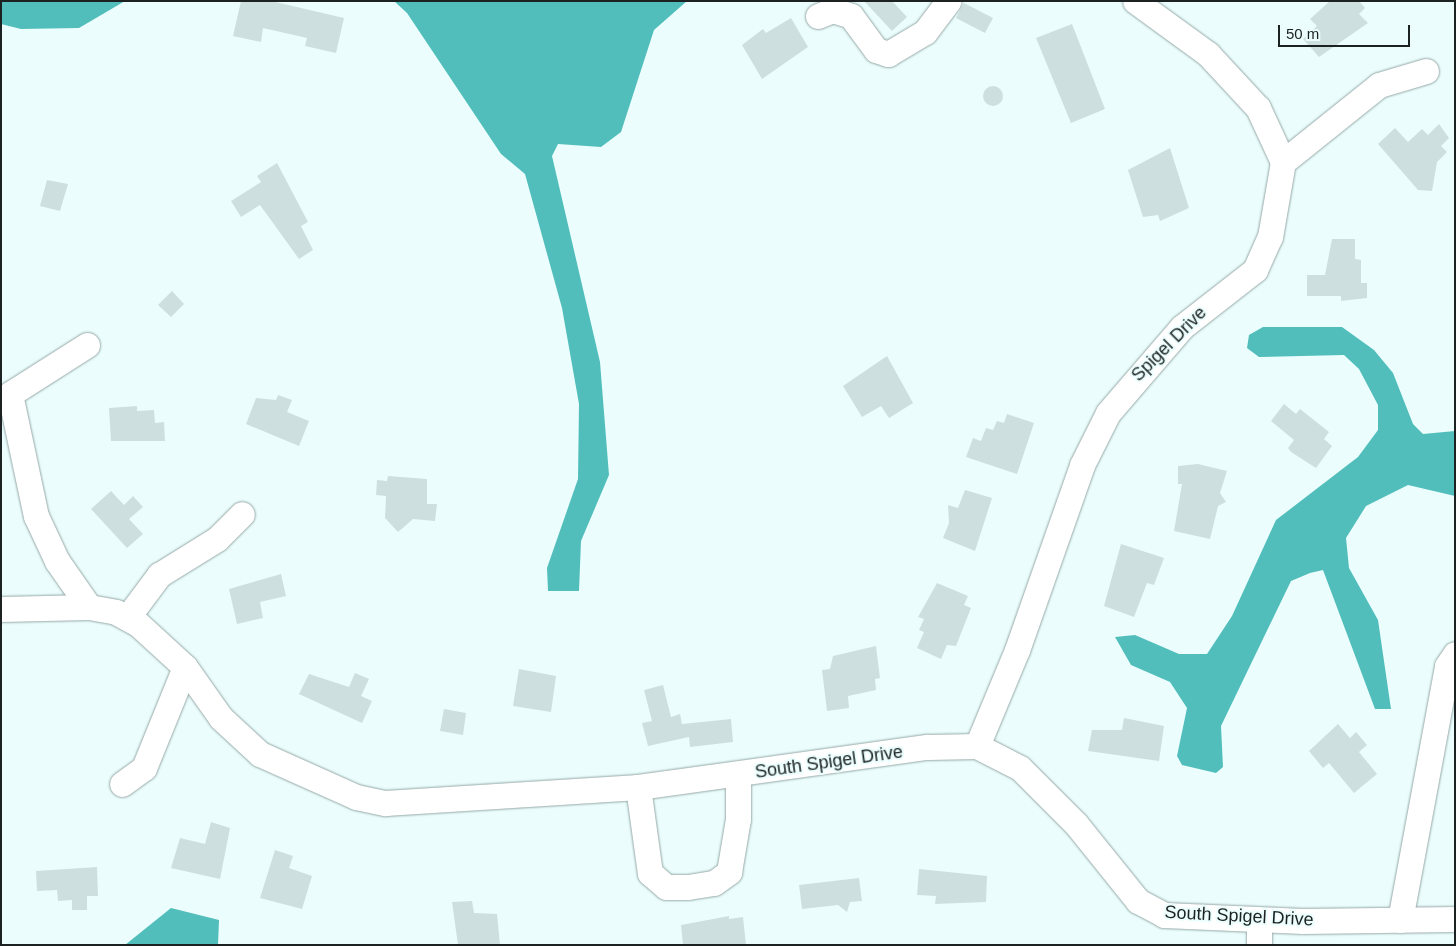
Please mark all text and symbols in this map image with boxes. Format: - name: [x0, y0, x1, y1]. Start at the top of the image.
- scale bar: [1281, 15, 1414, 47]
- text: 50 m: [1286, 25, 1319, 42]
- street label: Spigel Drive: [1127, 302, 1211, 386]
- street label: South Spigel Drive: [754, 741, 904, 783]
- street label: South Spigel Drive: [1164, 901, 1314, 931]

